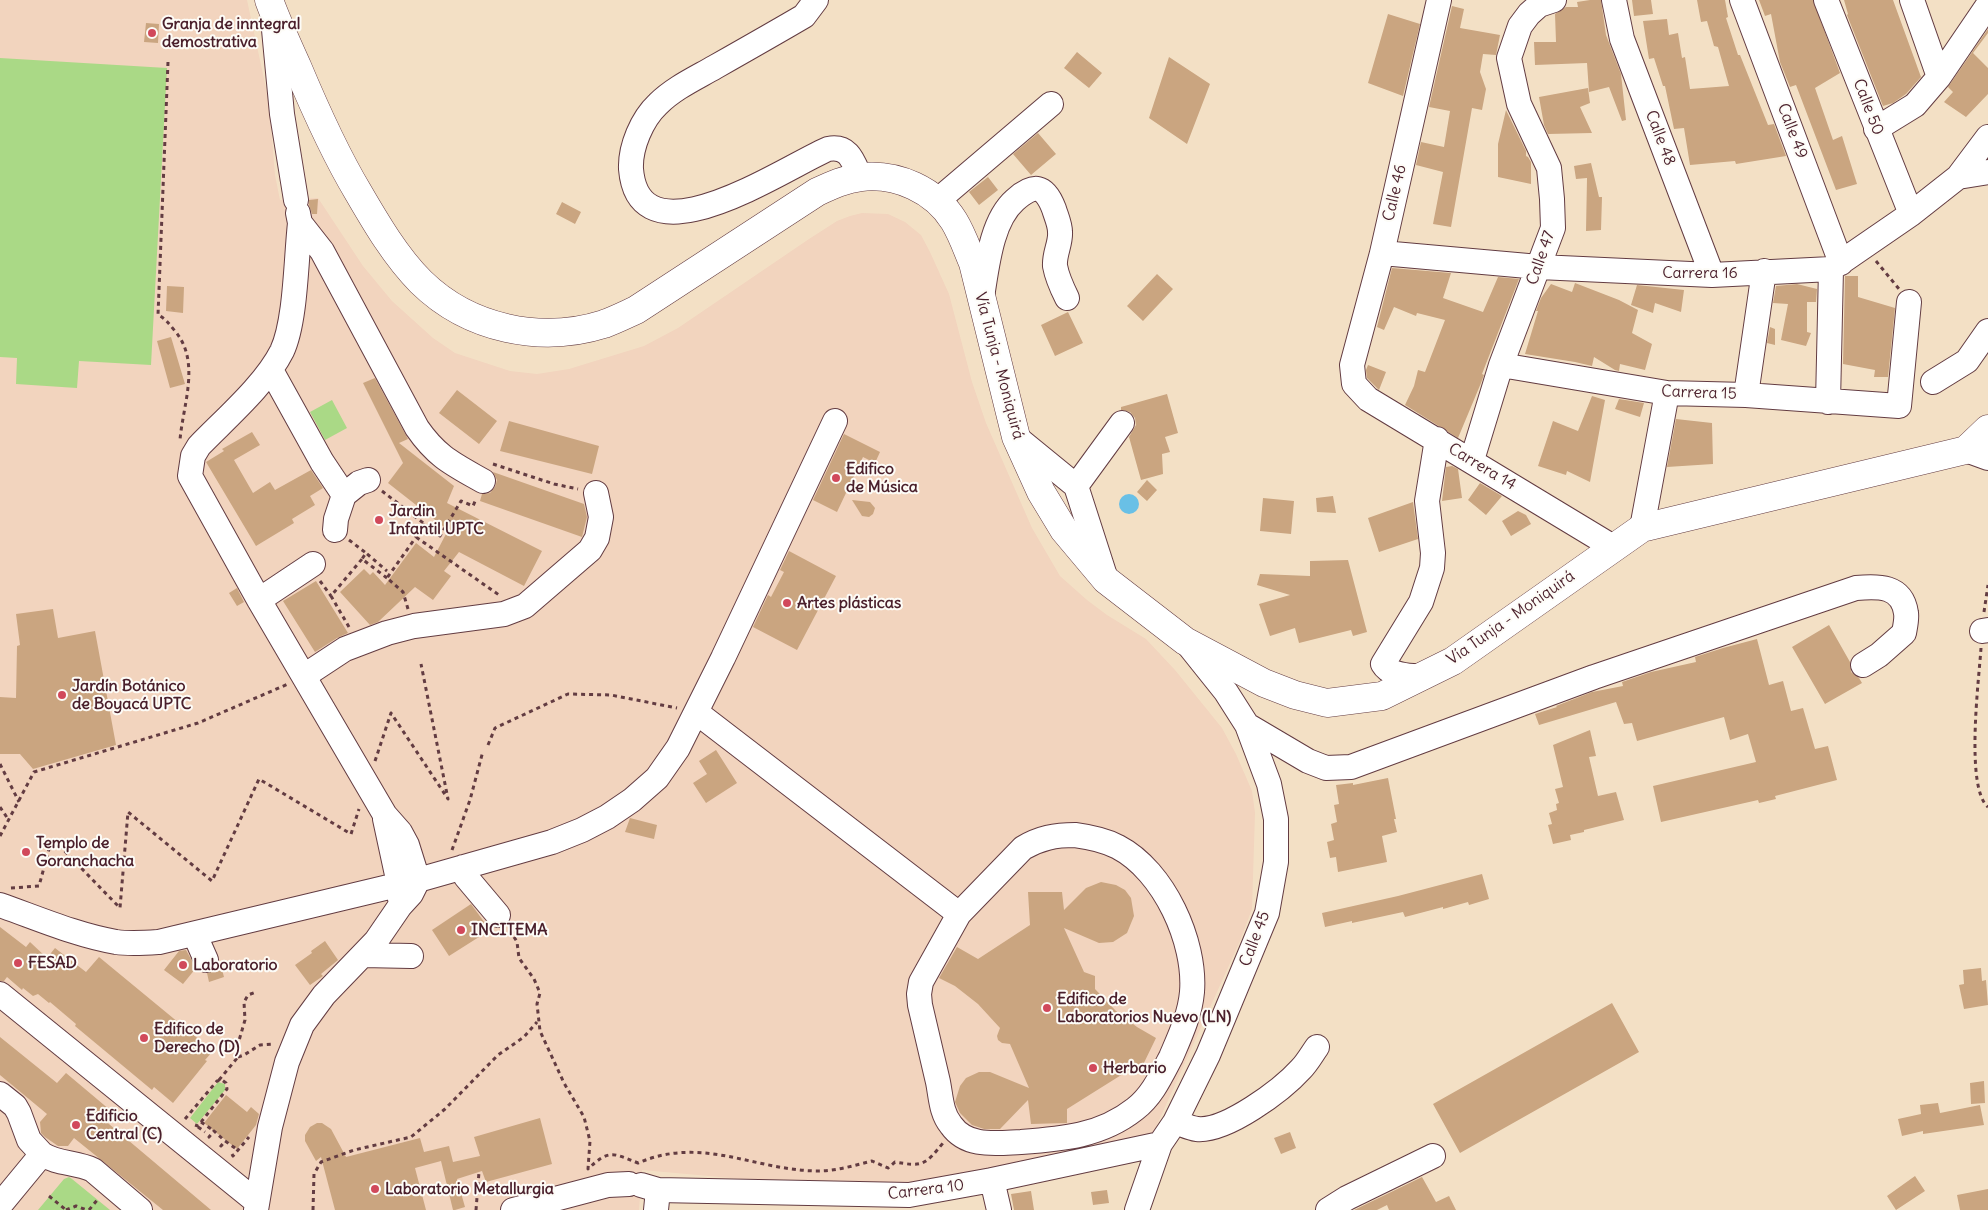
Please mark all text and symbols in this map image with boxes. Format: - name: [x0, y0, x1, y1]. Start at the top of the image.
- place label: Granja de inntegral demostrativa: [162, 14, 300, 52]
- marker: Granja de inntegral demostrativa: [146, 27, 158, 39]
- street label: Calle 50: [1848, 76, 1888, 138]
- street label: Calle 49: [1773, 101, 1811, 161]
- street label: Calle 48: [1641, 108, 1679, 168]
- street label: Calle 46: [1379, 163, 1411, 223]
- street label: Calle 47: [1523, 228, 1559, 288]
- street label: Carrera 16: [1662, 263, 1738, 283]
- street label: Vía Tunja - Moniquirá: [970, 290, 1028, 442]
- street label: Carrera 15: [1661, 382, 1737, 404]
- street label: Carrera 14: [1445, 439, 1519, 495]
- place label: Edifico de Música: [846, 459, 918, 497]
- marker: Edifico de Música: [830, 472, 842, 484]
- place label: Jardin Infantil UPTC: [389, 501, 484, 539]
- marker: Jardin Infantil UPTC: [373, 514, 385, 526]
- street label: Vía Tunja - Moniquirá: [1443, 567, 1579, 669]
- place label: Artes plásticas: [797, 593, 901, 613]
- marker: Artes plásticas: [781, 597, 793, 609]
- place label: Jardín Botánico de Boyacá UPTC: [72, 676, 191, 714]
- marker: Jardín Botánico de Boyacá UPTC: [56, 689, 68, 701]
- place label: Templo de Goranchacha: [36, 833, 134, 871]
- marker: Templo de Goranchacha: [20, 846, 32, 858]
- street label: Calle 45: [1236, 909, 1274, 969]
- place label: INCITEMA: [471, 920, 548, 940]
- marker: INCITEMA: [455, 924, 467, 936]
- place label: FESAD: [28, 953, 77, 973]
- place label: Laboratorio: [193, 955, 278, 975]
- marker: FESAD: [12, 957, 24, 969]
- marker: Laboratorio: [177, 959, 189, 971]
- place label: Edifico de Laboratorios Nuevo (LN): [1057, 989, 1231, 1027]
- marker: Edifico de Laboratorios Nuevo (LN): [1041, 1002, 1053, 1014]
- place label: Edifico de Derecho (D): [154, 1019, 239, 1057]
- marker: Edifico de Derecho (D): [138, 1032, 150, 1044]
- place label: Herbario: [1103, 1058, 1167, 1078]
- marker: Herbario: [1087, 1062, 1099, 1074]
- place label: Edificio Central (C): [86, 1106, 162, 1144]
- marker: Edificio Central (C): [70, 1119, 82, 1131]
- street label: Carrera 10: [887, 1176, 965, 1204]
- place label: Laboratorio Metallurgia: [385, 1179, 554, 1199]
- marker: Laboratorio Metallurgia: [369, 1183, 381, 1195]

